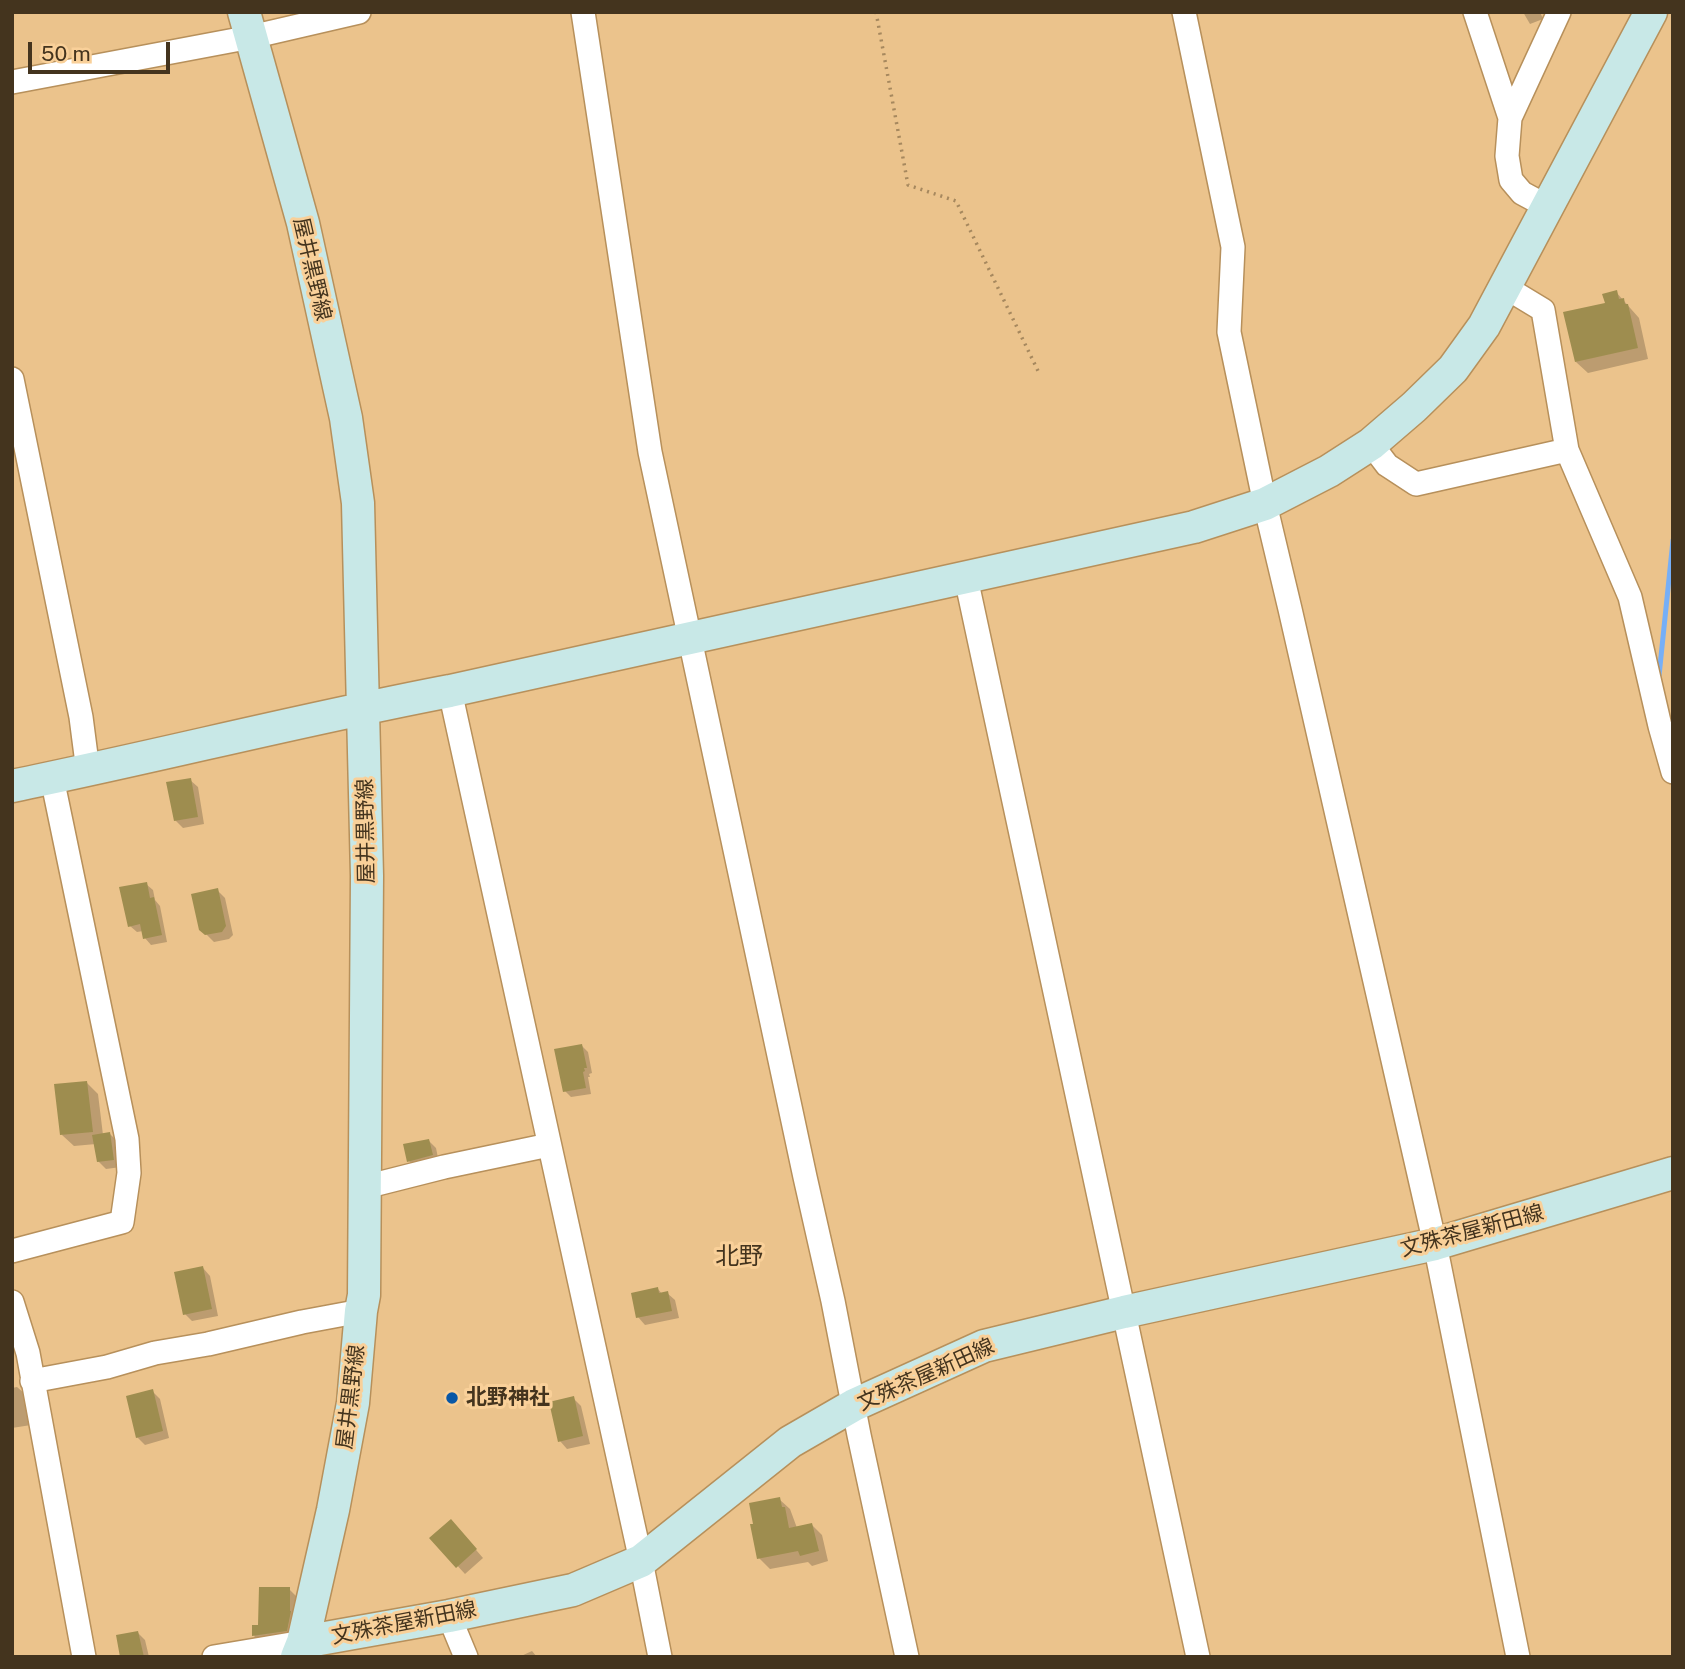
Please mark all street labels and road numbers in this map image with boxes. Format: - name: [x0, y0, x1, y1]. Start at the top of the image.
- street label: 屋井黒野線: [288, 215, 336, 323]
- street label: 屋井黒野線: [352, 778, 380, 884]
- street label: 文殊茶屋新田線: [1398, 1200, 1546, 1262]
- street label: 文殊茶屋新田線: [854, 1334, 998, 1416]
- street label: 屋井黒野線: [332, 1343, 370, 1451]
- street label: 文殊茶屋新田線: [329, 1597, 479, 1649]

